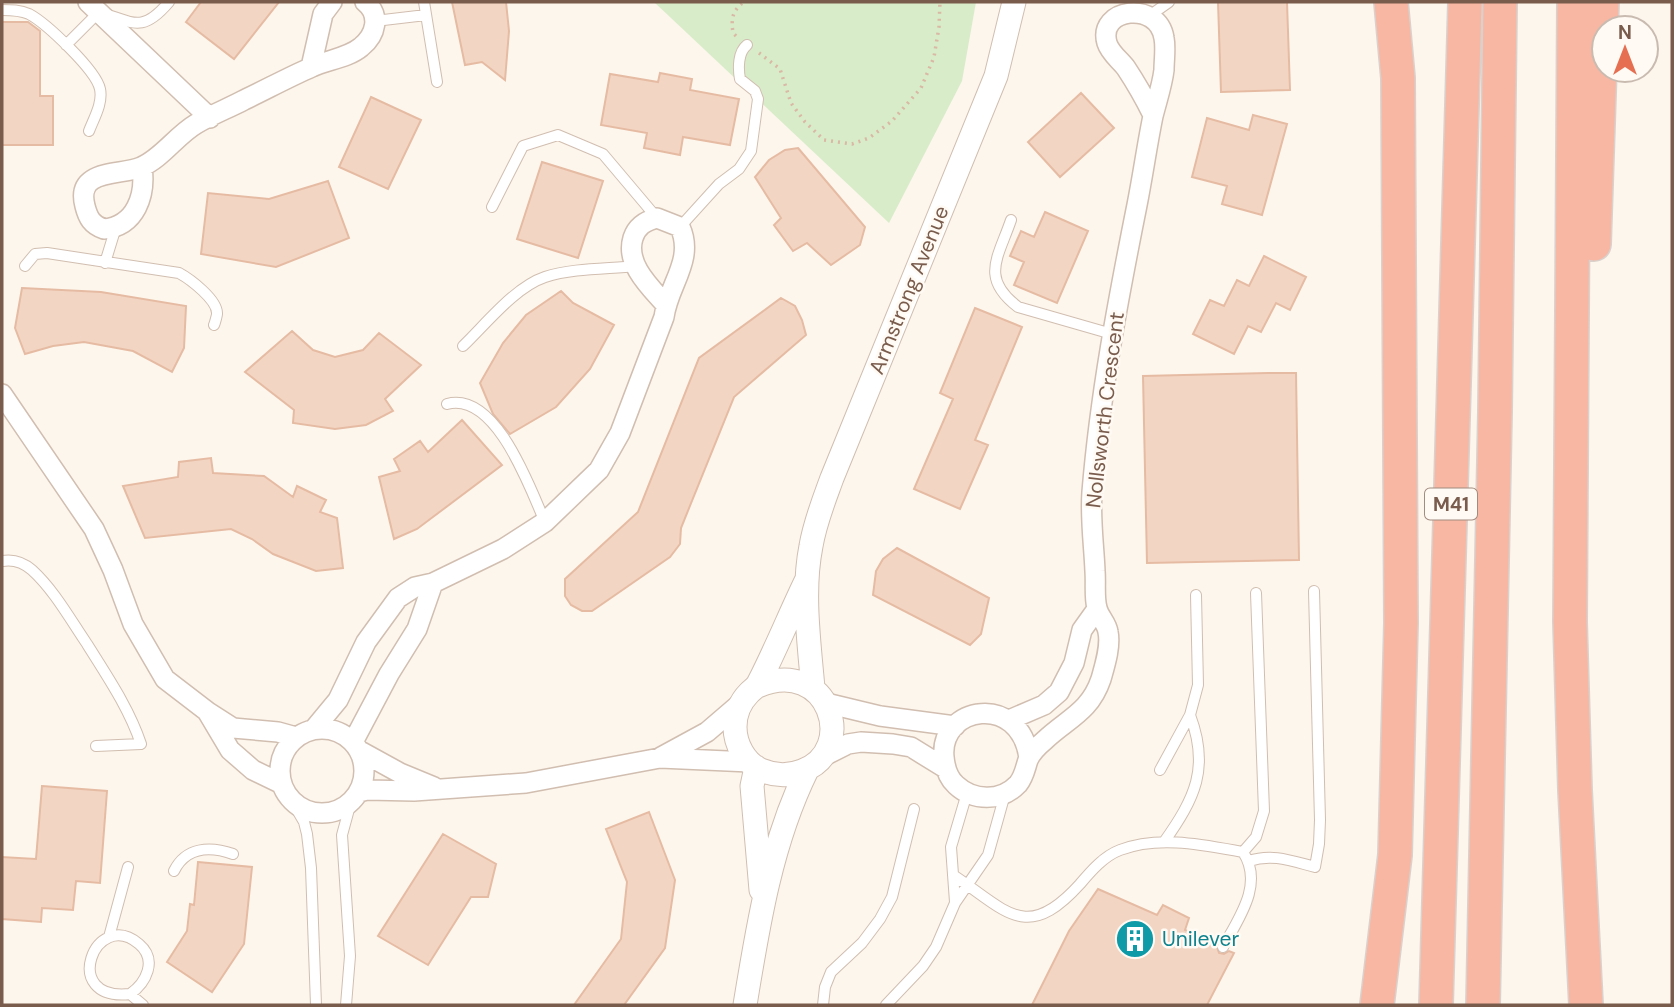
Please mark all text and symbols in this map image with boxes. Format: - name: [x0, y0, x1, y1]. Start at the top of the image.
- north arrow: [1590, 14, 1660, 84]
- text: N: [1618, 20, 1632, 45]
- street label: Armstrong Avenue: [862, 202, 956, 378]
- street label: Nollsworth Crescent: [1079, 310, 1131, 510]
- road number: M41: [1425, 489, 1477, 520]
- building icon: Unilever: [1114, 918, 1156, 960]
- place label: Unilever: [1162, 925, 1240, 953]

